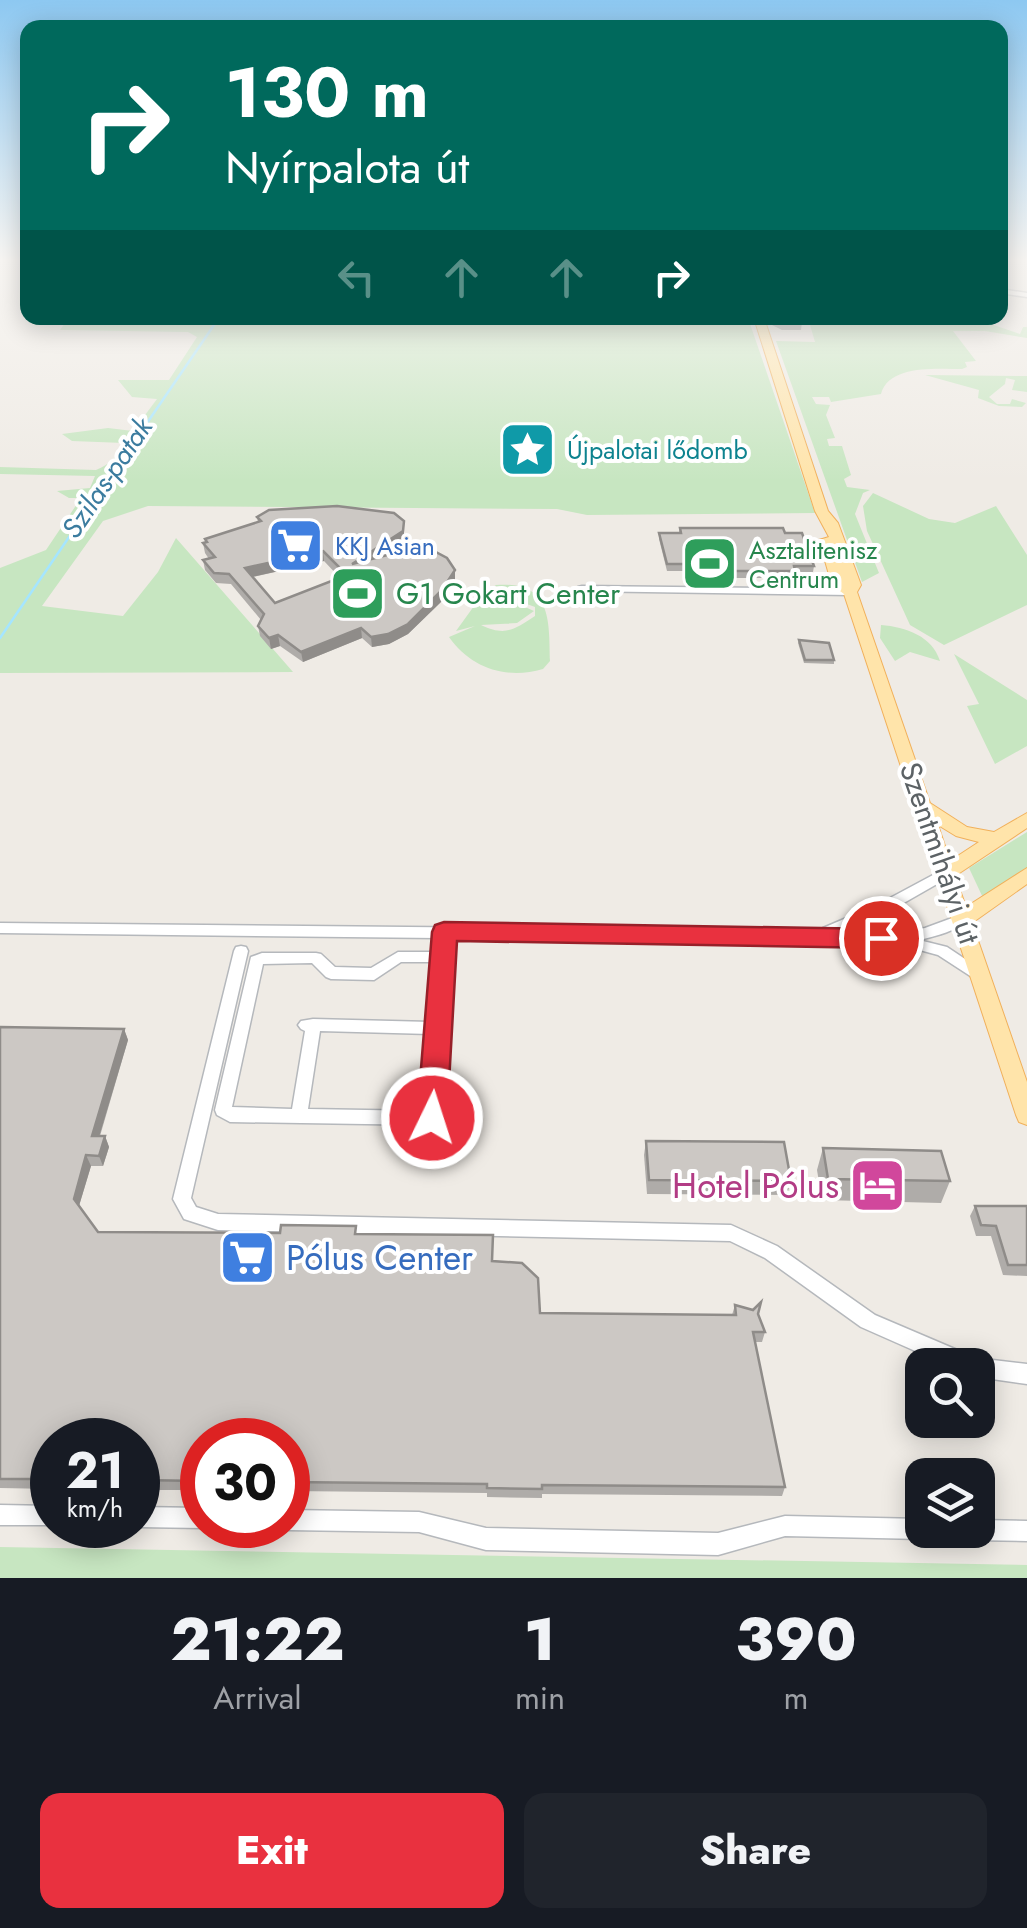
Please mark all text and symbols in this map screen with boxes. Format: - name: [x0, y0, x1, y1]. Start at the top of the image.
- text: 130 m: [225, 42, 429, 143]
- icon: right: [60, 60, 190, 190]
- text: Nyírpalota út: [225, 135, 469, 200]
- icon: left: [329, 250, 384, 305]
- icon: ahead: [434, 250, 489, 305]
- icon: ahead: [539, 250, 594, 305]
- icon: right: [644, 250, 699, 305]
- water label: Szilas-patak: [51, 409, 163, 547]
- place icon: Újpalotai lődomb: [498, 420, 558, 480]
- place label: Újpalotai lődomb: [567, 432, 748, 468]
- supermarket icon: KKJ Asian: [266, 516, 326, 576]
- place label: KKJ Asian: [335, 528, 435, 564]
- place label: Asztalitenisz Centrum: [749, 532, 878, 597]
- sports icon: Asztalitenisz Centrum: [680, 534, 740, 594]
- sports icon: G1 Gokart Center: [327, 563, 387, 623]
- place label: G1 Gokart Center: [396, 572, 621, 615]
- street label: Szentmihályi út: [889, 756, 991, 950]
- pin: [839, 896, 924, 981]
- icon: arrive: [854, 911, 909, 966]
- position arrow: [380, 1066, 484, 1170]
- hotel icon: Hotel Pólus: [848, 1156, 908, 1216]
- place label: Hotel Pólus: [672, 1161, 839, 1211]
- supermarket icon: Pólus Center: [217, 1228, 277, 1288]
- place label: Pólus Center: [286, 1233, 473, 1283]
- map controls: [905, 1348, 995, 1548]
- button: search: [905, 1348, 995, 1438]
- speed limit sign: 30: [180, 1418, 310, 1548]
- text: 21: [66, 1434, 124, 1507]
- button: layers: [905, 1458, 995, 1548]
- text: km/h: [67, 1490, 123, 1526]
- text: 21:22: [170, 1596, 345, 1683]
- text: 1: [524, 1596, 556, 1683]
- text: 390: [735, 1596, 857, 1683]
- text: Arrival: [213, 1675, 302, 1721]
- text: min: [515, 1675, 565, 1721]
- text: m: [783, 1675, 808, 1721]
- button: Exit: [40, 1793, 504, 1908]
- button: Share: [524, 1793, 987, 1908]

